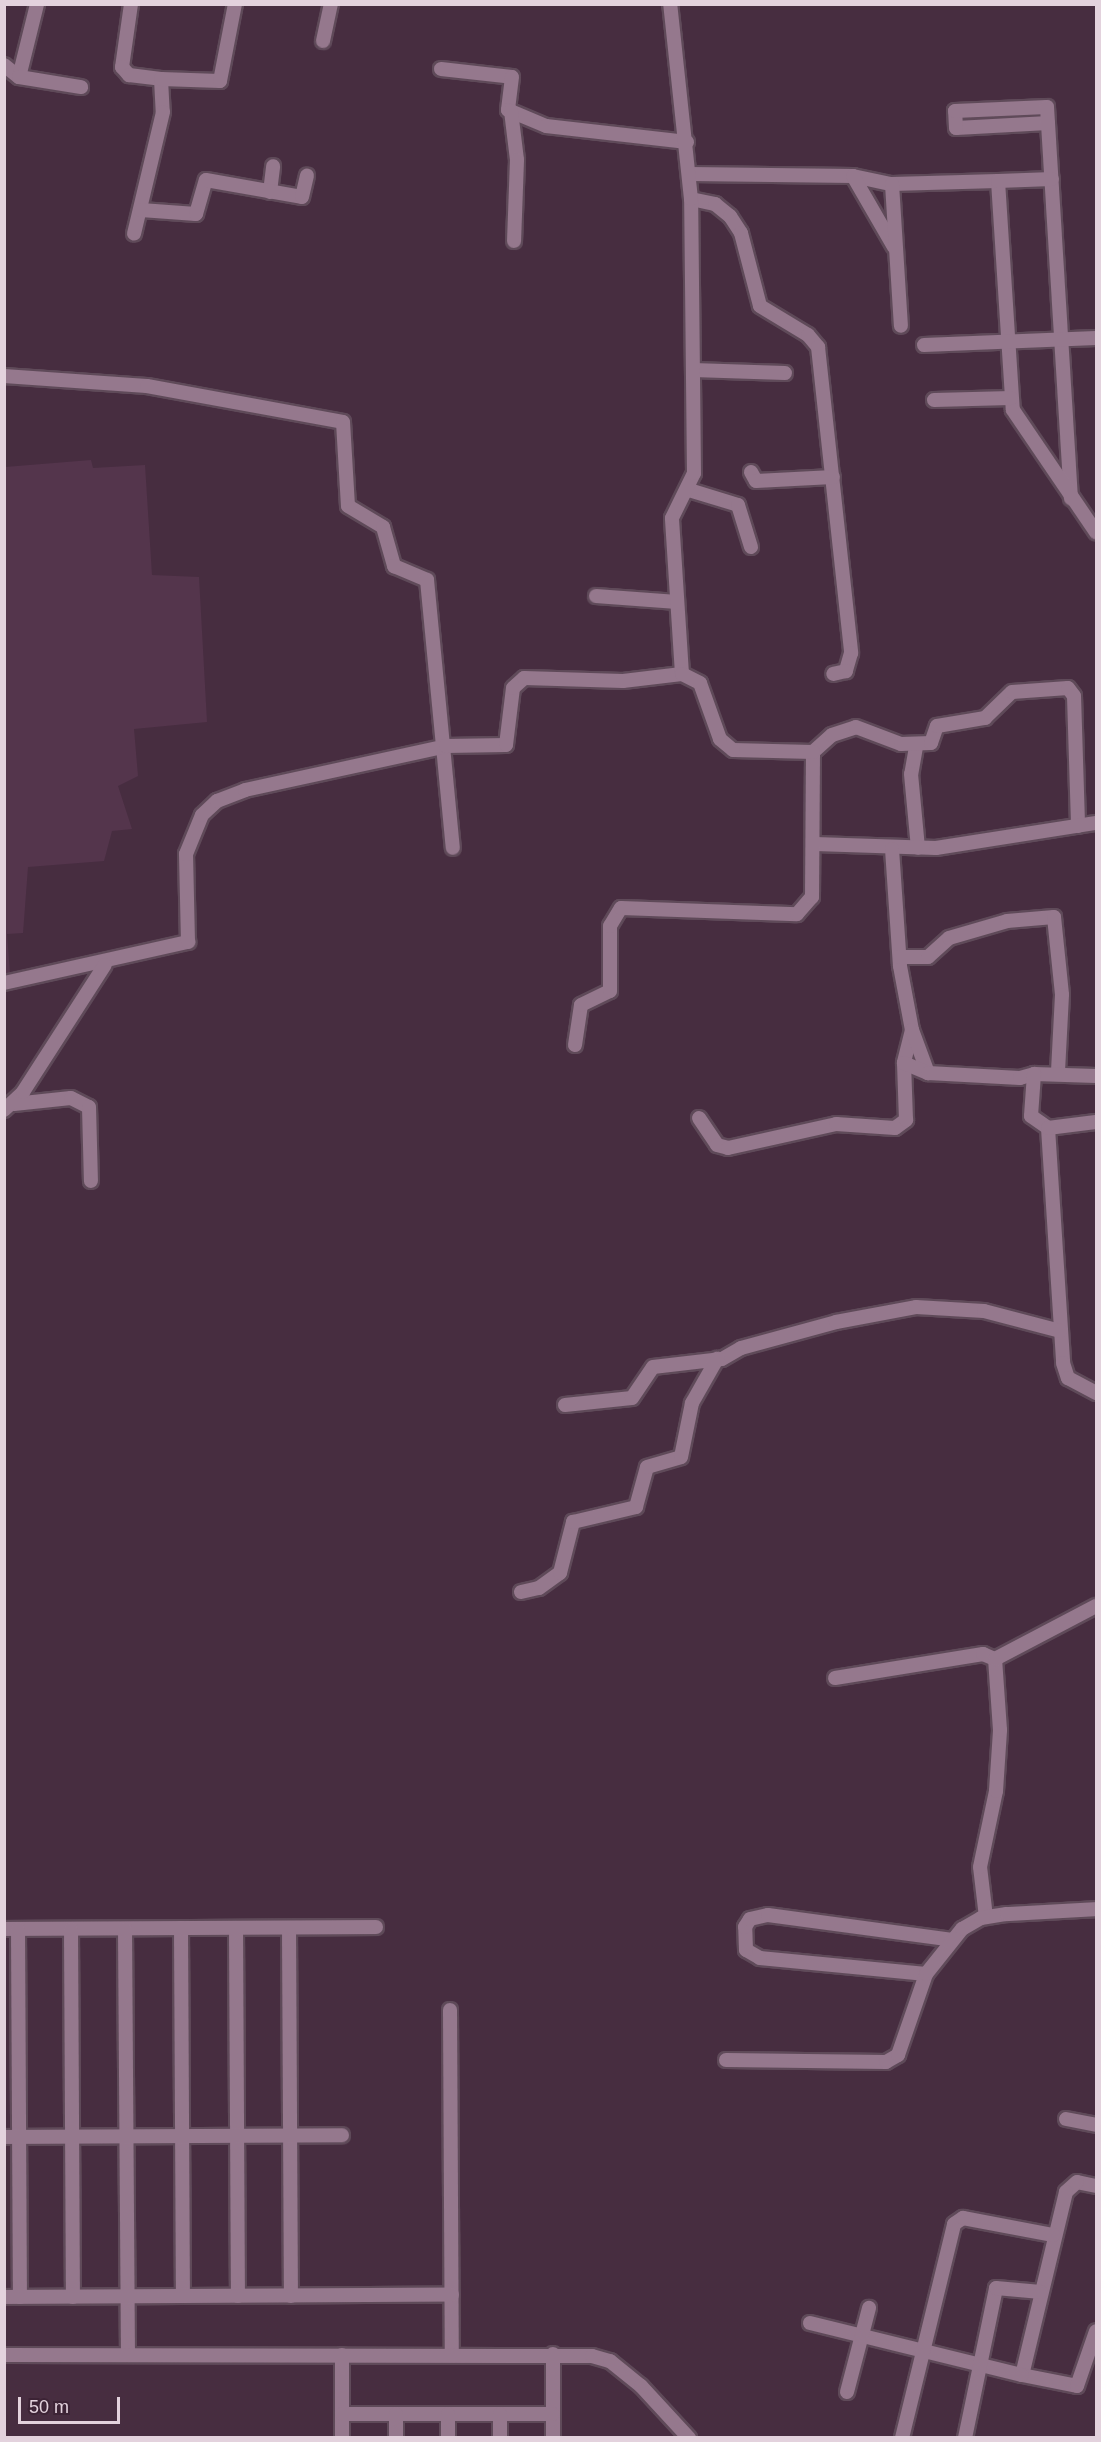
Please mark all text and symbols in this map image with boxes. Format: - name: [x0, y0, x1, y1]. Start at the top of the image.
- scale bar: [21, 2385, 123, 2423]
- text: 50 m: [29, 2397, 69, 2417]

